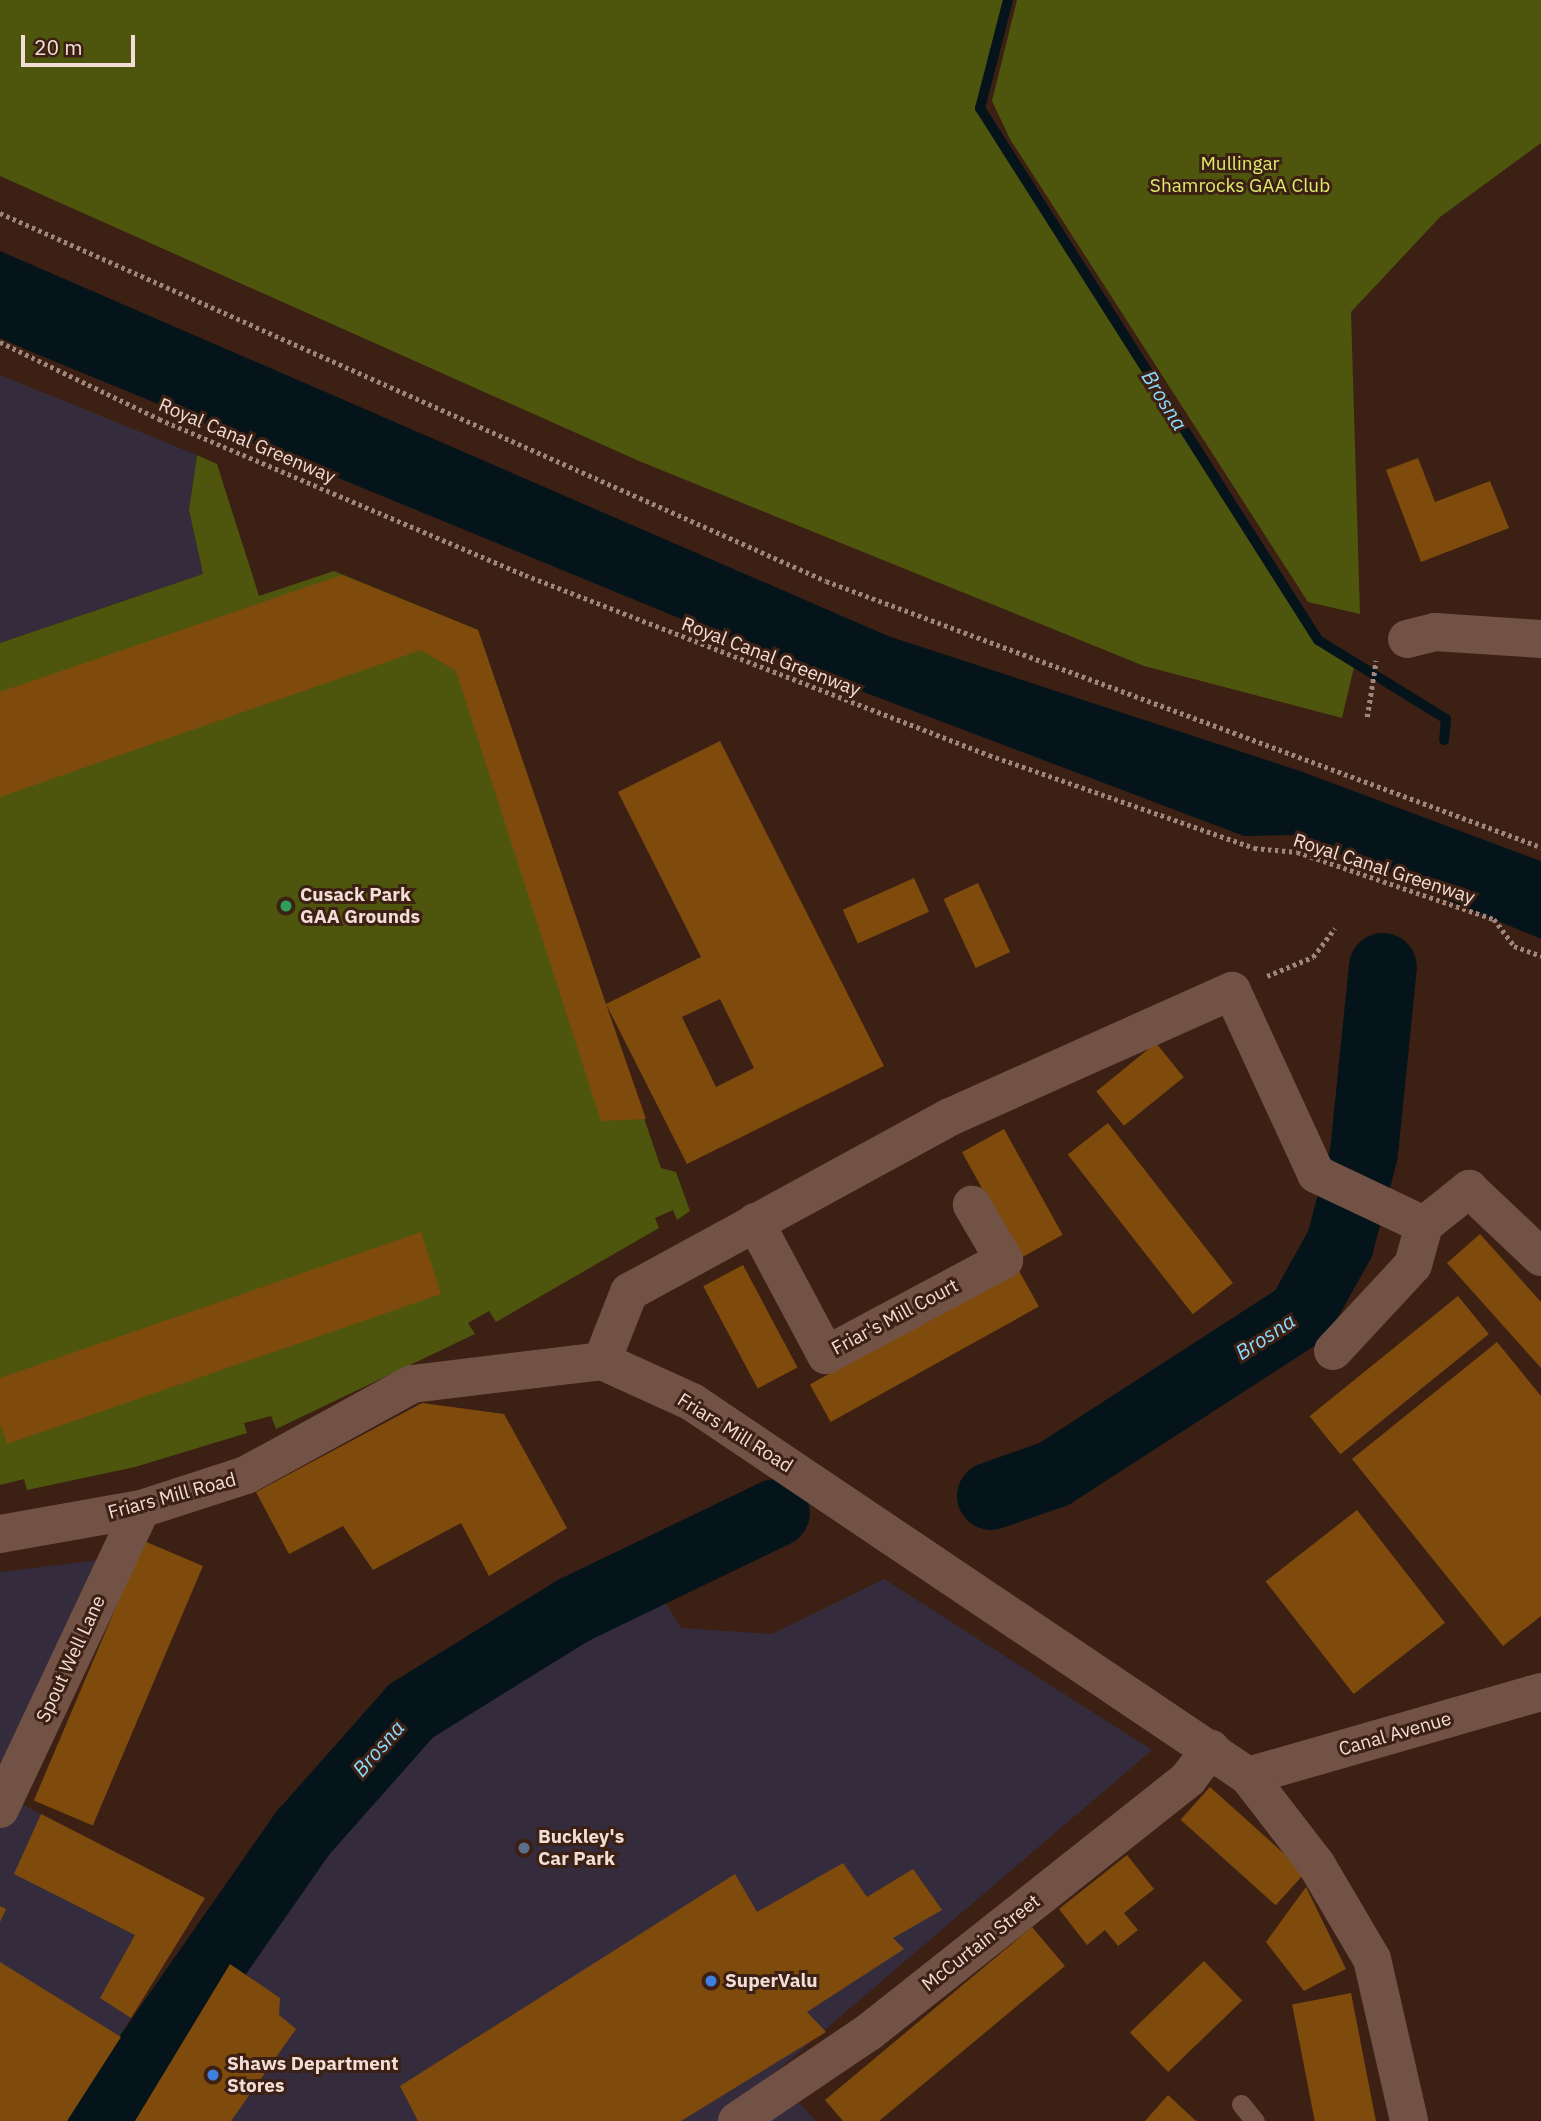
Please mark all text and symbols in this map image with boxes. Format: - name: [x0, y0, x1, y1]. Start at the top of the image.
- scale bar: [24, 21, 138, 65]
- text: 20 m: [34, 33, 83, 61]
- park label: Mullingar Shamrocks GAA Club: [1150, 153, 1330, 197]
- water label: Brosna: [1137, 365, 1193, 435]
- street label: Royal Canal Greenway: [155, 393, 339, 489]
- street label: Royal Canal Greenway: [678, 612, 864, 702]
- street label: Royal Canal Greenway: [1290, 829, 1478, 909]
- place label: Cusack Park GAA Grounds: [300, 884, 420, 928]
- marker: Cusack Park GAA Grounds: [278, 898, 294, 914]
- street label: Friar's Mill Court: [828, 1274, 962, 1360]
- water label: Brosna: [1230, 1307, 1300, 1365]
- street label: Friars Mill Road: [673, 1389, 797, 1477]
- street label: Friars Mill Road: [106, 1468, 238, 1524]
- street label: Spout Well Lane: [32, 1592, 110, 1726]
- street label: Canal Avenue: [1336, 1707, 1454, 1761]
- water label: Brosna: [347, 1715, 409, 1781]
- place label: Buckley's Car Park: [538, 1826, 624, 1870]
- marker: Buckley's Car Park: [516, 1840, 532, 1856]
- street label: McCurtain Street: [917, 1890, 1045, 1996]
- place label: SuperValu: [725, 1970, 818, 1992]
- marker: SuperValu: [703, 1973, 719, 1989]
- place label: Shaws Department Stores: [227, 2053, 398, 2097]
- marker: Shaws Department Stores: [205, 2067, 221, 2083]

